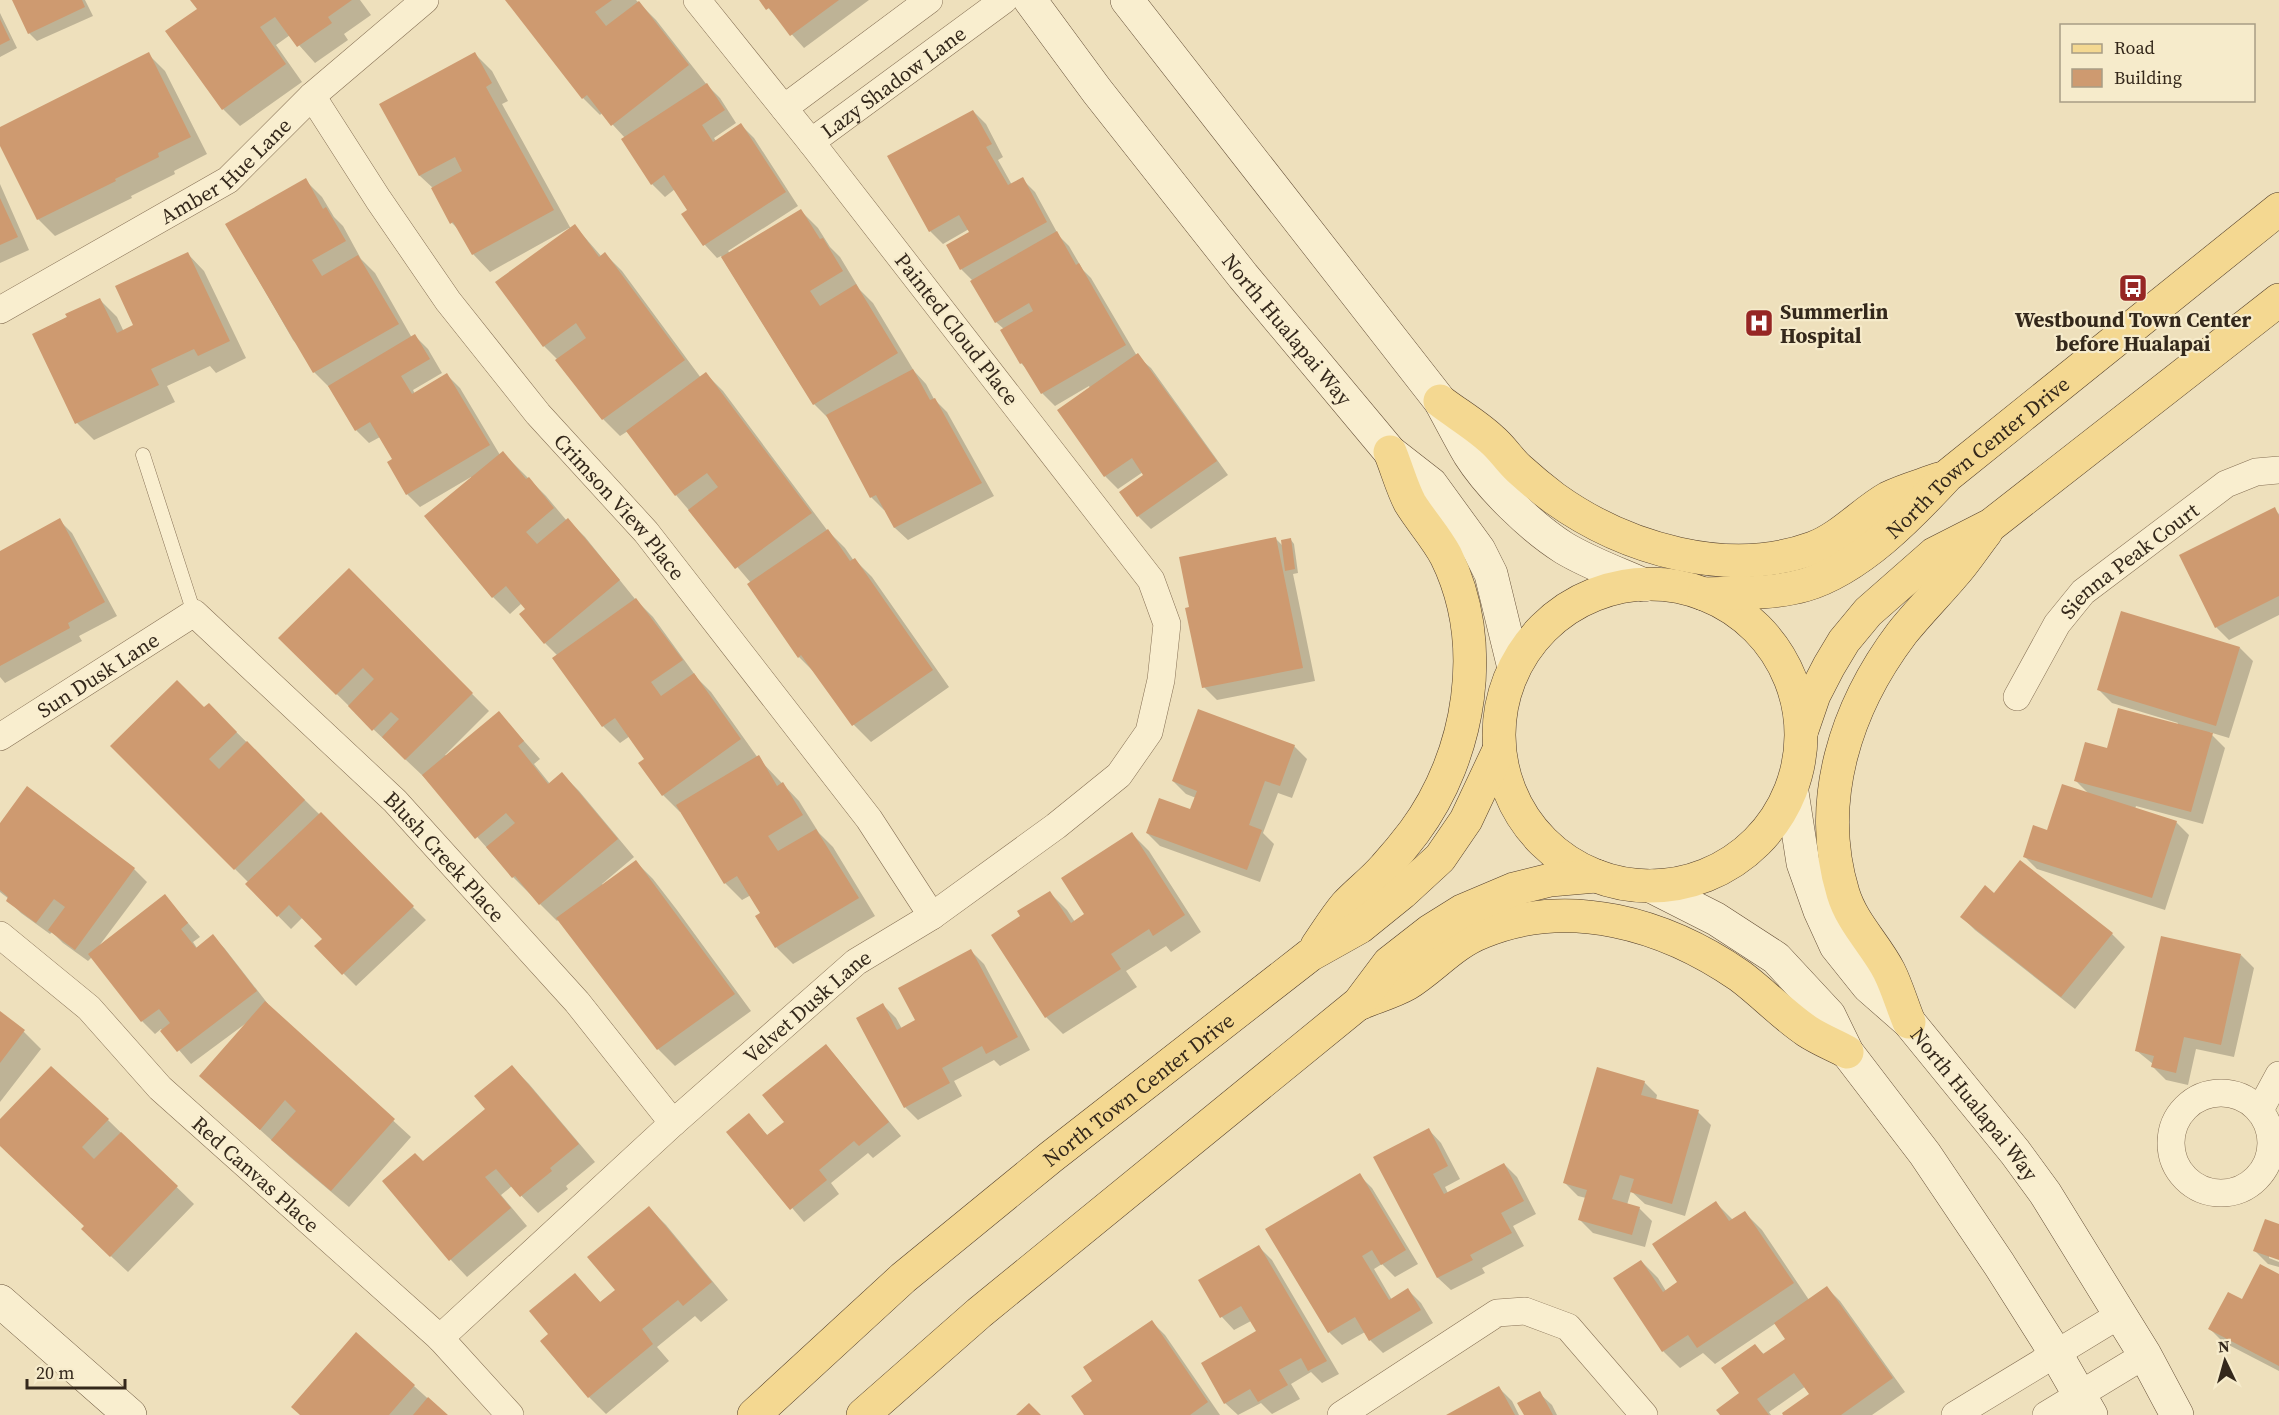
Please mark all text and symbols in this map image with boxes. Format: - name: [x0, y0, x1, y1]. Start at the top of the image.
- street label: Lazy Shadow Lane: [815, 19, 972, 145]
- legend: [2060, 24, 2255, 102]
- text: Road: [2114, 35, 2155, 60]
- text: Building: [2114, 65, 2182, 90]
- street label: Amber Hue Lane: [154, 111, 297, 230]
- street label: Painted Cloud Place: [888, 247, 1026, 411]
- street label: North Hualapai Way: [1216, 247, 1359, 411]
- bus stop icon: Westbound Town Center before Hualapai: [2117, 272, 2149, 304]
- place label: Summerlin Hospital: [1780, 297, 1889, 350]
- place label: Westbound Town Center before Hualapai: [2015, 305, 2251, 358]
- hospital icon: Summerlin Hospital: [1743, 307, 1775, 339]
- street label: North Town Center Drive: [1879, 369, 2075, 545]
- street label: Crimson View Place: [548, 427, 692, 586]
- street label: Sienna Peak Court: [2053, 495, 2205, 625]
- street label: Sun Dusk Lane: [31, 625, 164, 724]
- street label: Blush Creek Place: [378, 784, 512, 928]
- street label: Velvet Dusk Lane: [737, 942, 876, 1069]
- street label: North Town Center Drive: [1036, 1005, 1240, 1173]
- street label: North Hualapai Way: [1904, 1021, 2046, 1186]
- street label: Red Canvas Place: [186, 1109, 326, 1239]
- north arrow: [2195, 1331, 2255, 1391]
- text: N: [2217, 1335, 2231, 1358]
- scale bar: [27, 1352, 124, 1390]
- text: 20 m: [36, 1360, 74, 1385]

